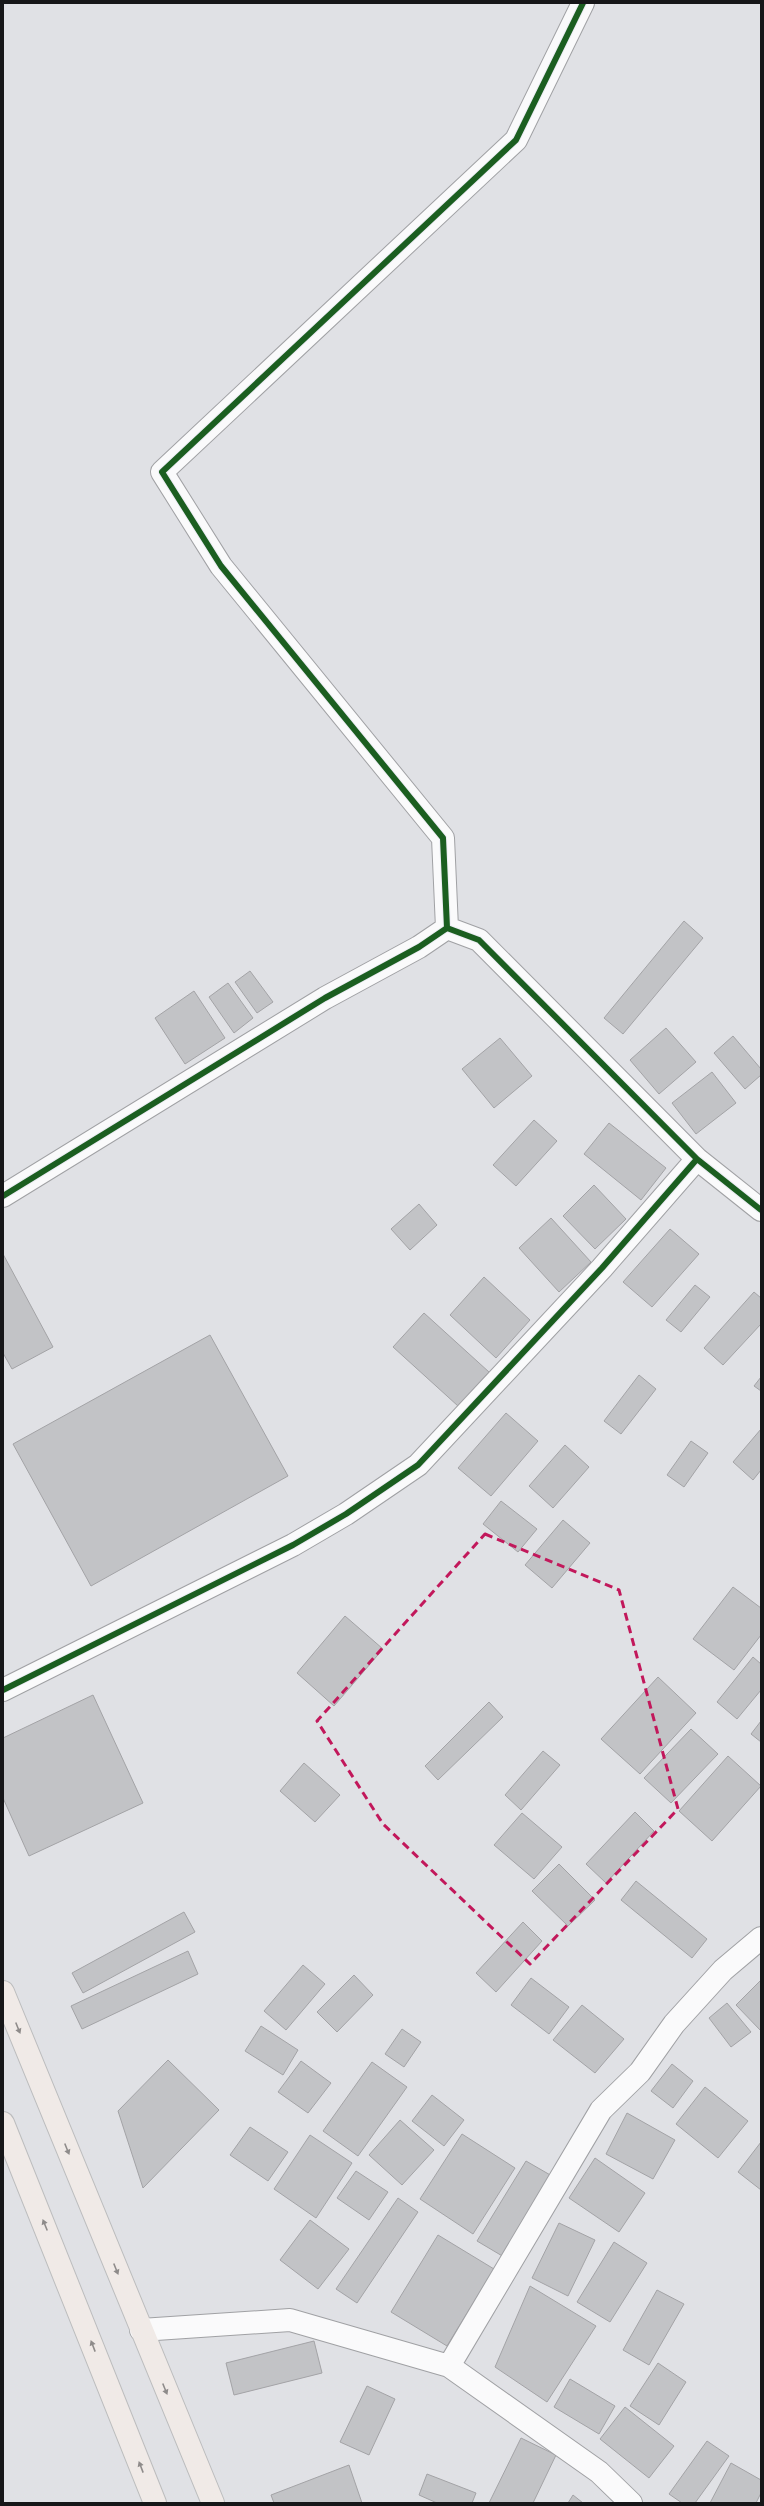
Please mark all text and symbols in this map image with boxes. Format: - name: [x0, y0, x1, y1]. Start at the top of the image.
- one-way arrow: [15, 2023, 21, 2035]
- one-way arrow: [64, 2143, 70, 2155]
- one-way arrow: [41, 2219, 48, 2231]
- one-way arrow: [113, 2263, 119, 2274]
- one-way arrow: [89, 2339, 95, 2351]
- one-way arrow: [162, 2383, 169, 2395]
- one-way arrow: [137, 2460, 143, 2472]

